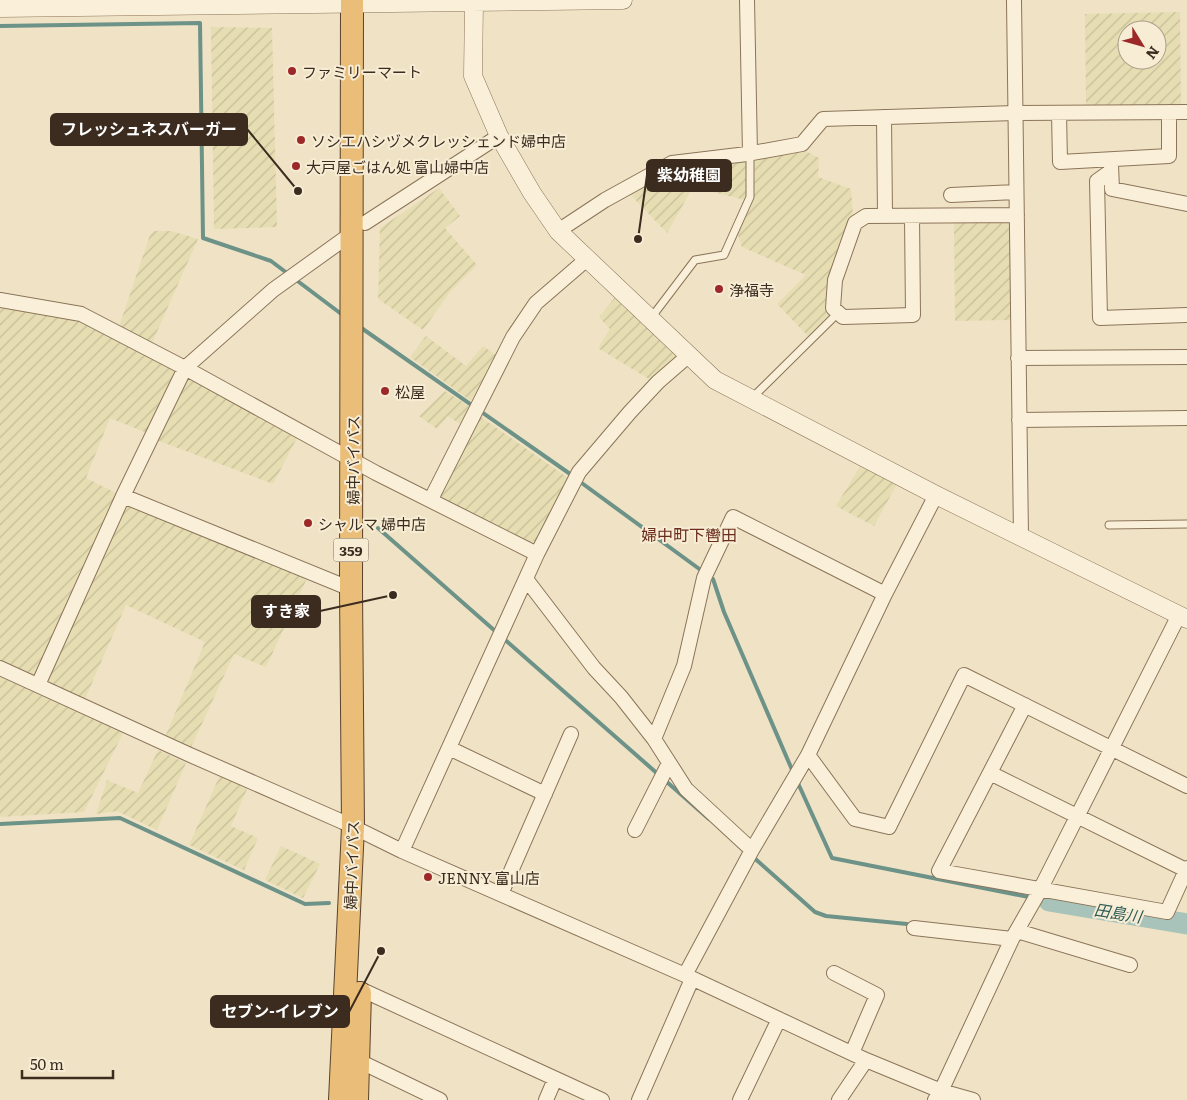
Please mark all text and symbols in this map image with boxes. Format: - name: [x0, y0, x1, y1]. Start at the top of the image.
- north arrow: [1117, 20, 1167, 70]
- text: N: [1142, 43, 1165, 64]
- place label: ファミリーマート: [302, 60, 422, 83]
- marker: ファミリーマート: [286, 65, 298, 77]
- callout: フレッシュネスバーガー: [51, 114, 247, 145]
- text: フレッシュネスバーガー: [61, 116, 237, 140]
- place label: ソシエハシヅメクレッシェンド婦中店: [311, 129, 566, 152]
- marker: ソシエハシヅメクレッシェンド婦中店: [295, 134, 307, 146]
- place label: 大戸屋ごはん処 富山婦中店: [306, 155, 489, 178]
- marker: 大戸屋ごはん処 富山婦中店: [290, 160, 302, 172]
- callout: 紫幼稚園: [647, 160, 731, 191]
- text: 紫幼稚園: [657, 162, 721, 186]
- place label: 浄福寺: [729, 278, 774, 301]
- marker: 浄福寺: [713, 283, 725, 295]
- place label: 松屋: [395, 380, 425, 403]
- marker: 松屋: [379, 385, 391, 397]
- street label: 婦中バイパス: [341, 415, 364, 505]
- place label: シャルマ 婦中店: [318, 512, 426, 535]
- marker: シャルマ 婦中店: [302, 517, 314, 529]
- district label: 婦中町下轡田: [641, 522, 737, 546]
- road number: 359: [334, 538, 368, 562]
- callout: すき家: [252, 596, 320, 627]
- text: すき家: [262, 598, 310, 622]
- street label: 婦中バイパス: [338, 820, 364, 910]
- place label: JENNY 富山店: [438, 866, 540, 889]
- marker: JENNY 富山店: [422, 871, 434, 883]
- water label: 田島川: [1092, 896, 1146, 928]
- callout: セブン-イレブン: [211, 996, 349, 1027]
- text: セブン-イレブン: [221, 998, 339, 1022]
- scale bar: [22, 1048, 114, 1080]
- text: 50 m: [30, 1052, 64, 1075]

